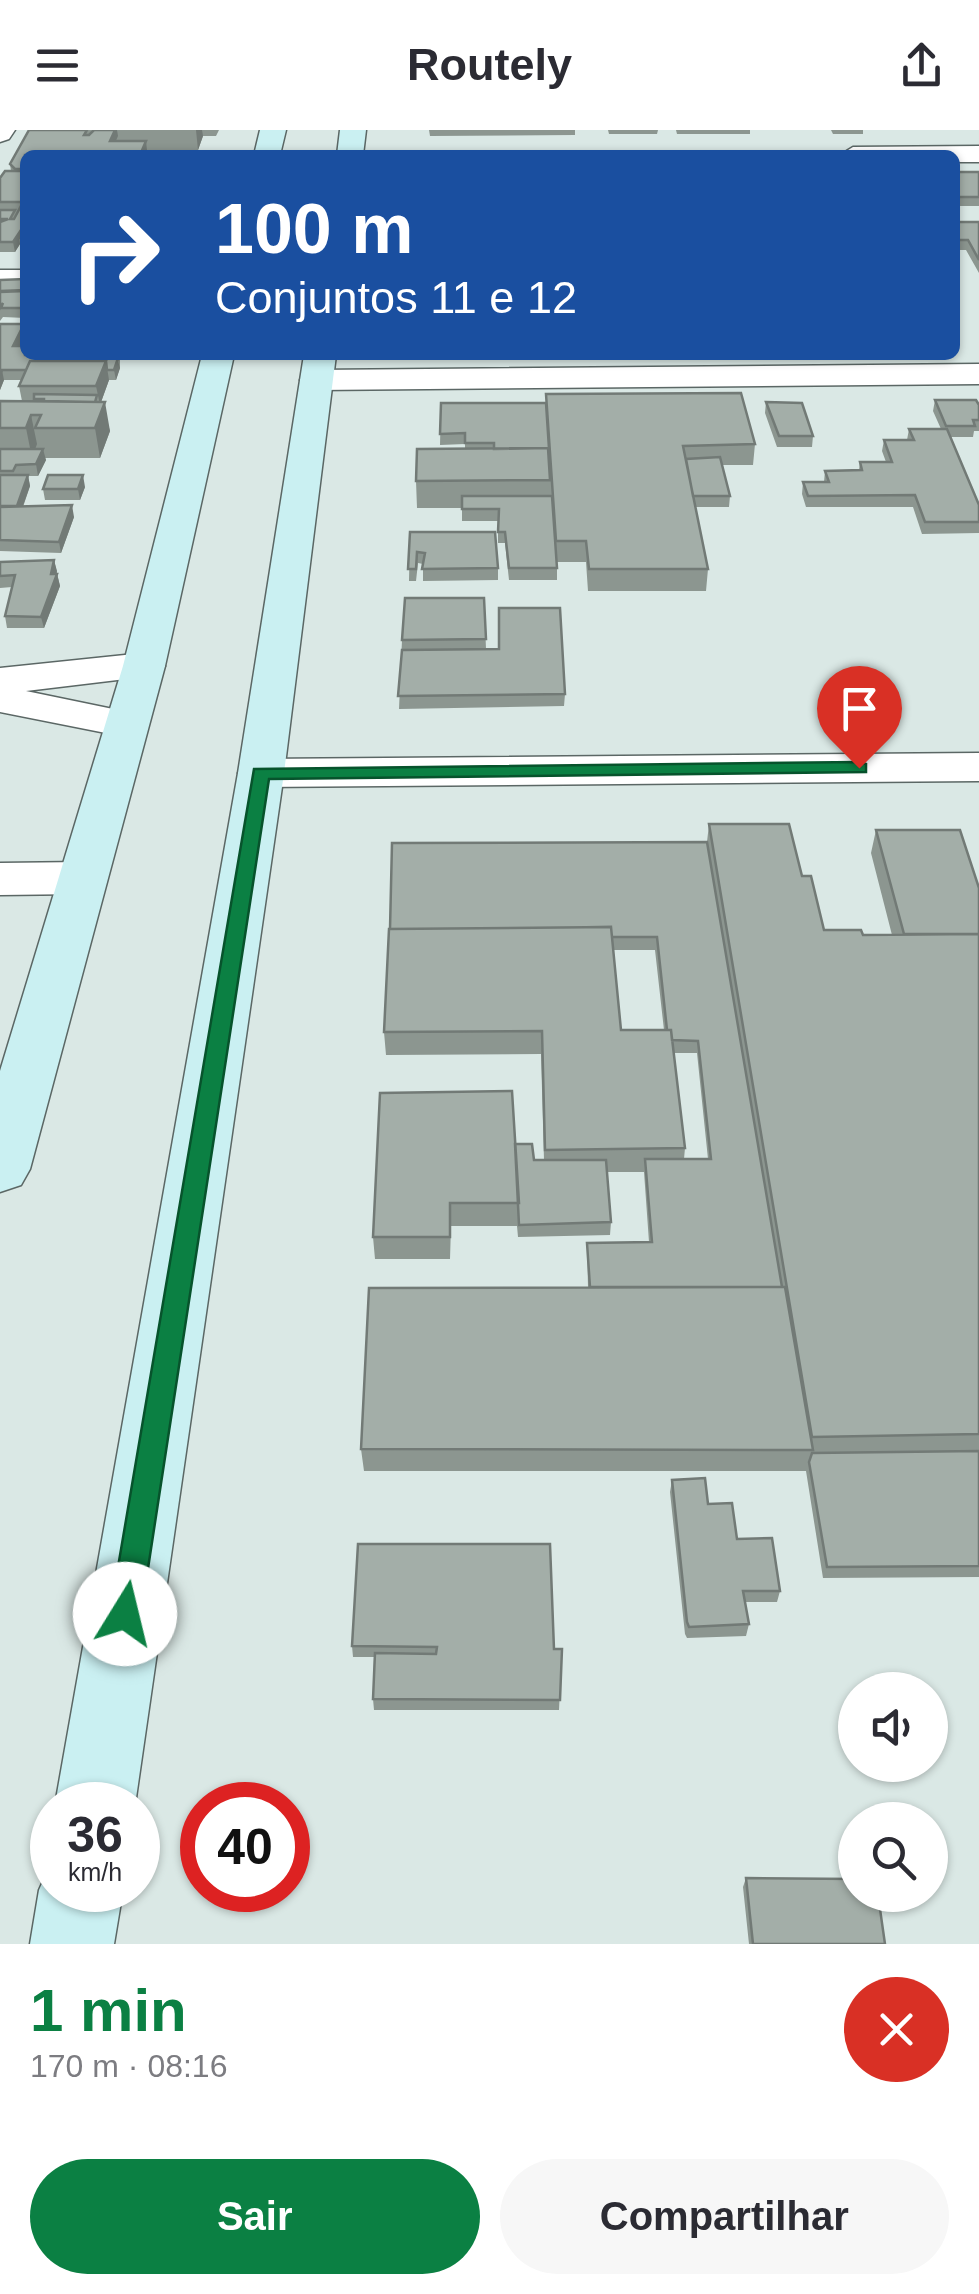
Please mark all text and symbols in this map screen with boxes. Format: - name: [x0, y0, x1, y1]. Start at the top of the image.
- icon: menu: [30, 38, 85, 93]
- icon: share: [894, 38, 949, 93]
- text: Routely: [407, 39, 572, 90]
- icon: right: [50, 190, 180, 320]
- text: 100 m: [215, 190, 413, 268]
- text: Conjuntos 11 e 12: [215, 272, 577, 323]
- pin: [817, 666, 902, 769]
- icon: arrive: [832, 681, 887, 736]
- position arrow: [73, 1562, 177, 1666]
- map controls: [838, 1672, 948, 1912]
- button: sound: [838, 1672, 948, 1782]
- speed limit sign: 40: [180, 1782, 310, 1912]
- button: search: [838, 1802, 948, 1912]
- text: 36: [67, 1807, 123, 1863]
- text: km/h: [68, 1858, 122, 1886]
- text: 1 min: [30, 1977, 187, 2044]
- button: close: [844, 1977, 949, 2082]
- text: 170 m · 08:16: [30, 2048, 227, 2084]
- button: Sair: [30, 2159, 480, 2274]
- button: Compartilhar: [500, 2159, 949, 2274]

